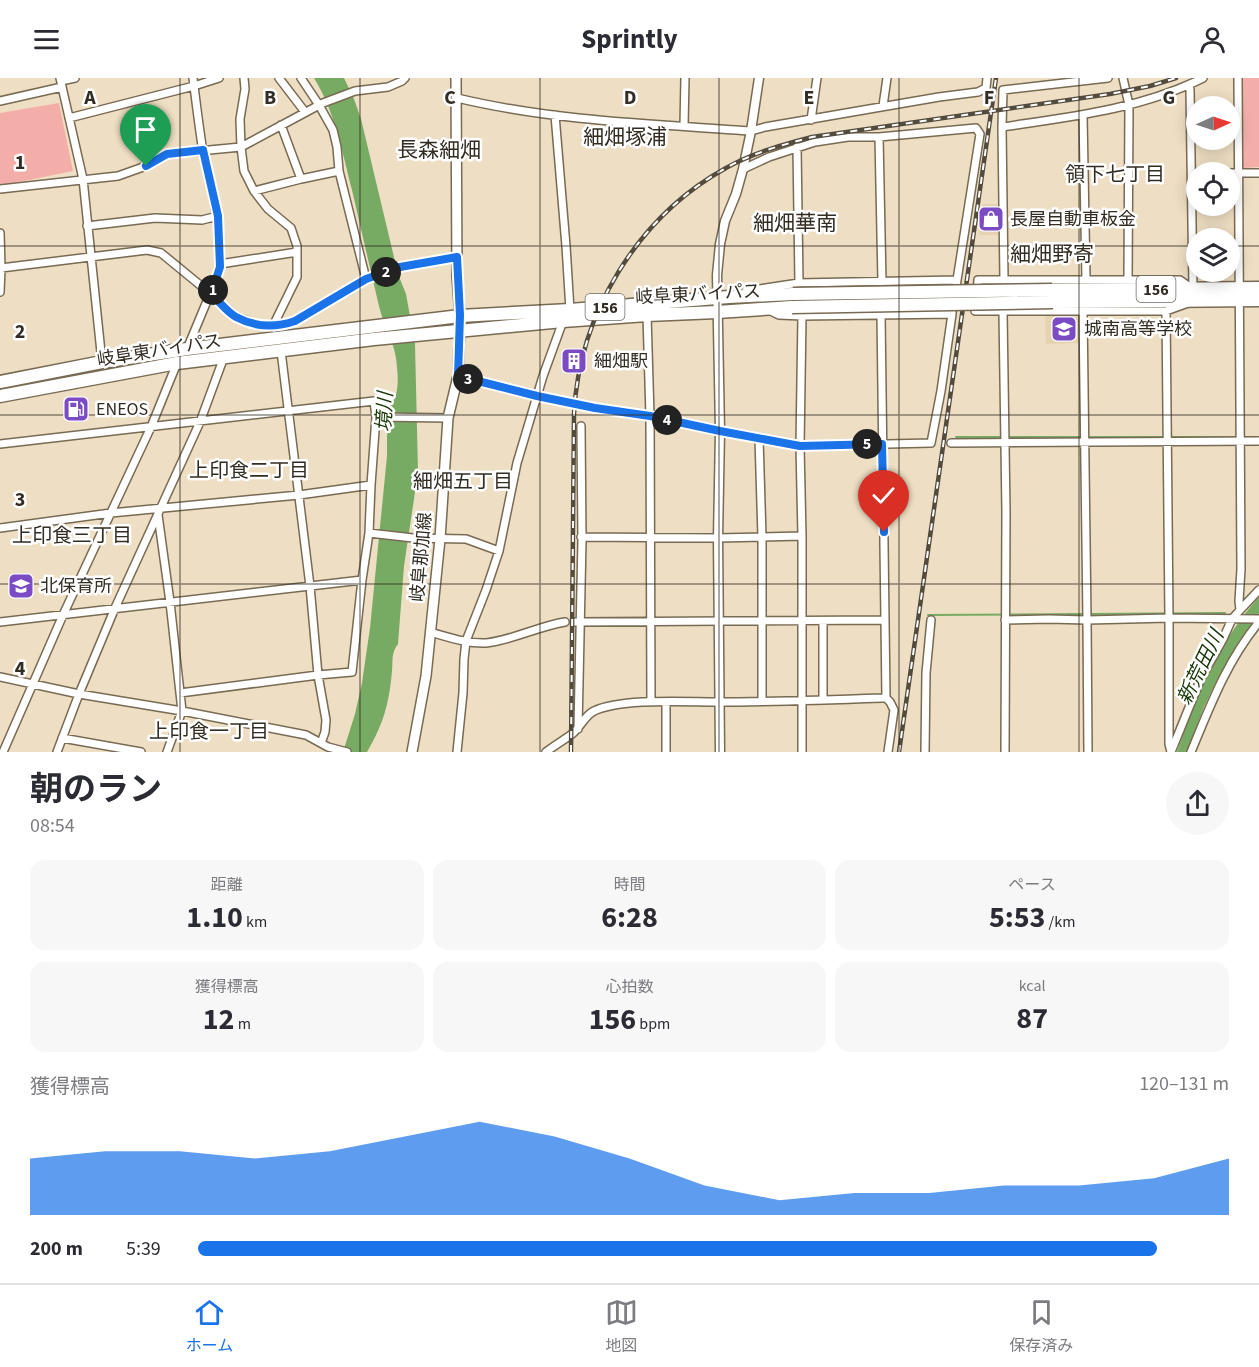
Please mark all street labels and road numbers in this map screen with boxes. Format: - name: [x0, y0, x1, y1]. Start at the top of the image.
- road number: 156: [1136, 276, 1176, 302]
- street label: 岐阜東バイパス: [635, 279, 761, 310]
- road number: 156: [586, 294, 624, 320]
- street label: 岐阜東バイパス: [95, 328, 223, 373]
- street label: 岐阜那加線: [405, 511, 438, 603]

